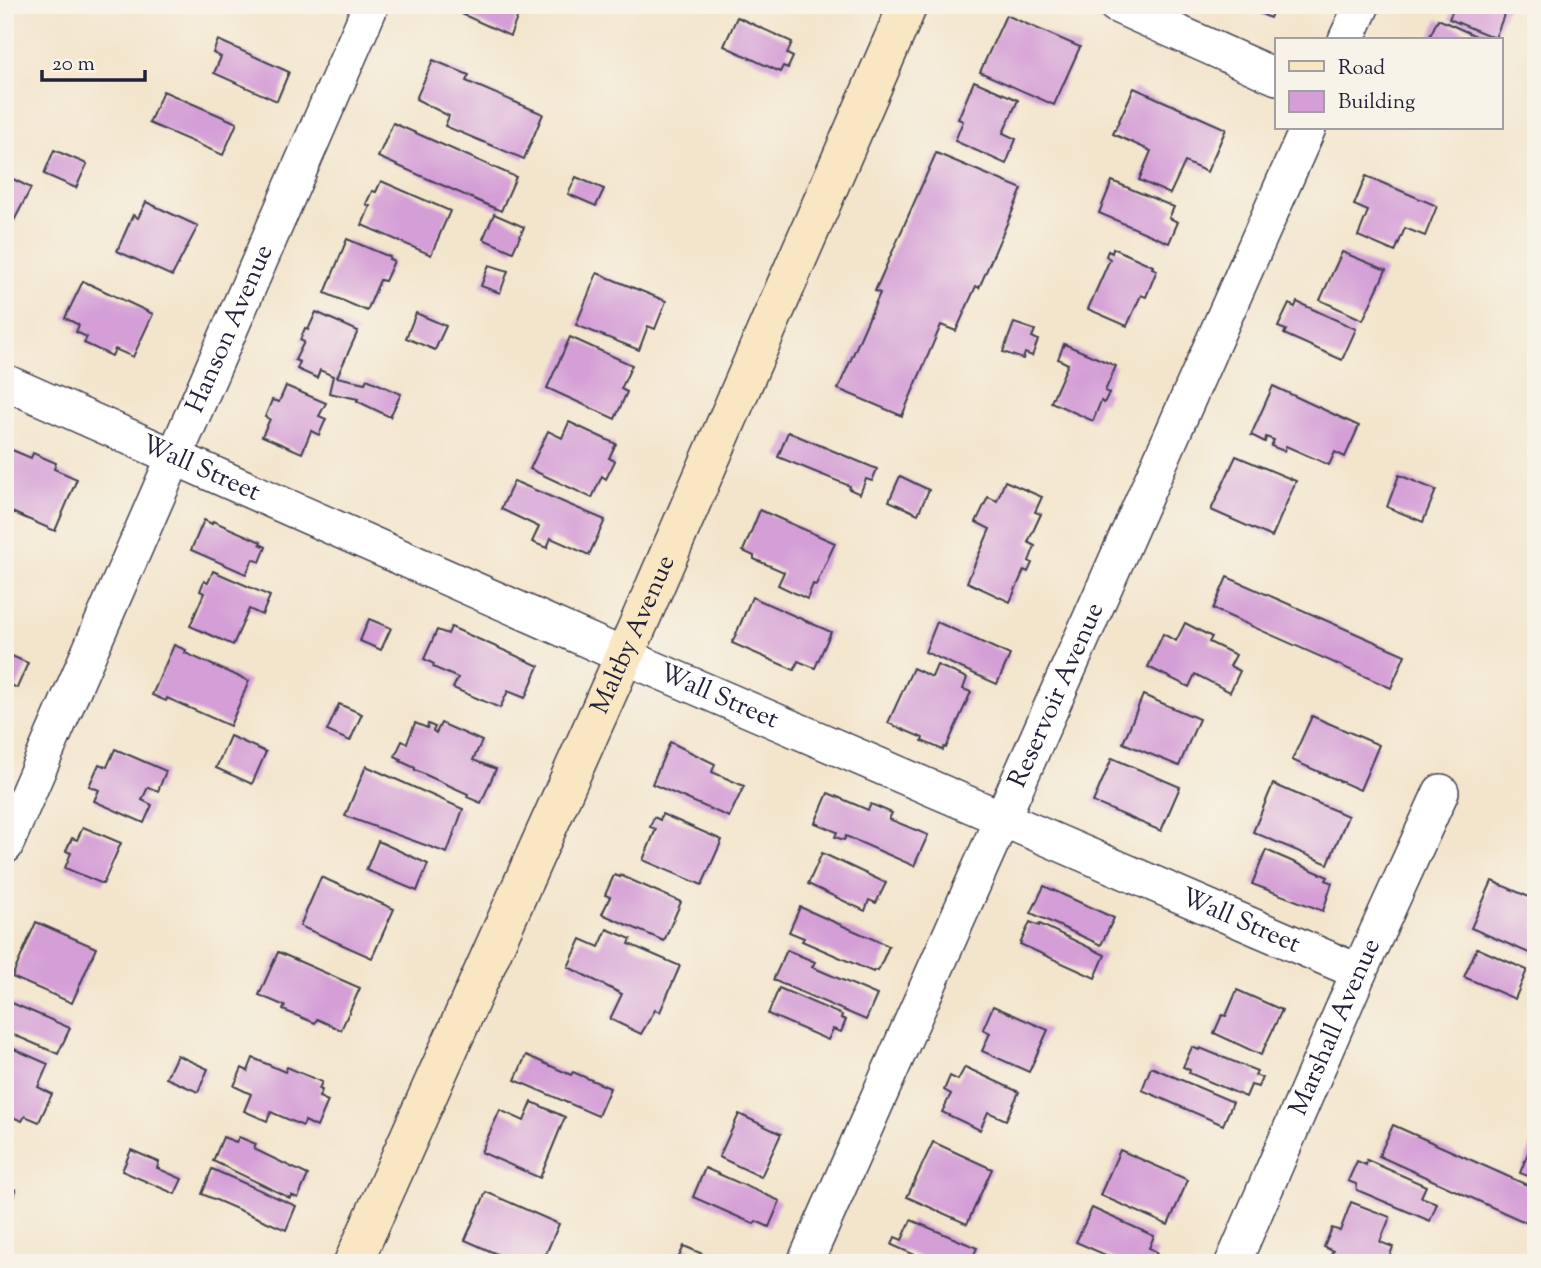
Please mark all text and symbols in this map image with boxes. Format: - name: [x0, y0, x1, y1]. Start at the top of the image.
- scale bar: [42, 38, 145, 82]
- legend: [1275, 38, 1502, 130]
- text: 20 m: [52, 50, 95, 80]
- text: Road: [1338, 54, 1385, 84]
- text: Building: [1338, 88, 1415, 118]
- street label: Hanson Avenue: [177, 239, 283, 419]
- street label: Wall Street: [135, 426, 266, 511]
- street label: Maltby Avenue: [582, 549, 685, 720]
- street label: Reservoir Avenue: [999, 597, 1114, 794]
- street label: Wall Street: [653, 655, 784, 739]
- street label: Wall Street: [1175, 879, 1306, 963]
- street label: Marshall Avenue: [1280, 933, 1390, 1122]

